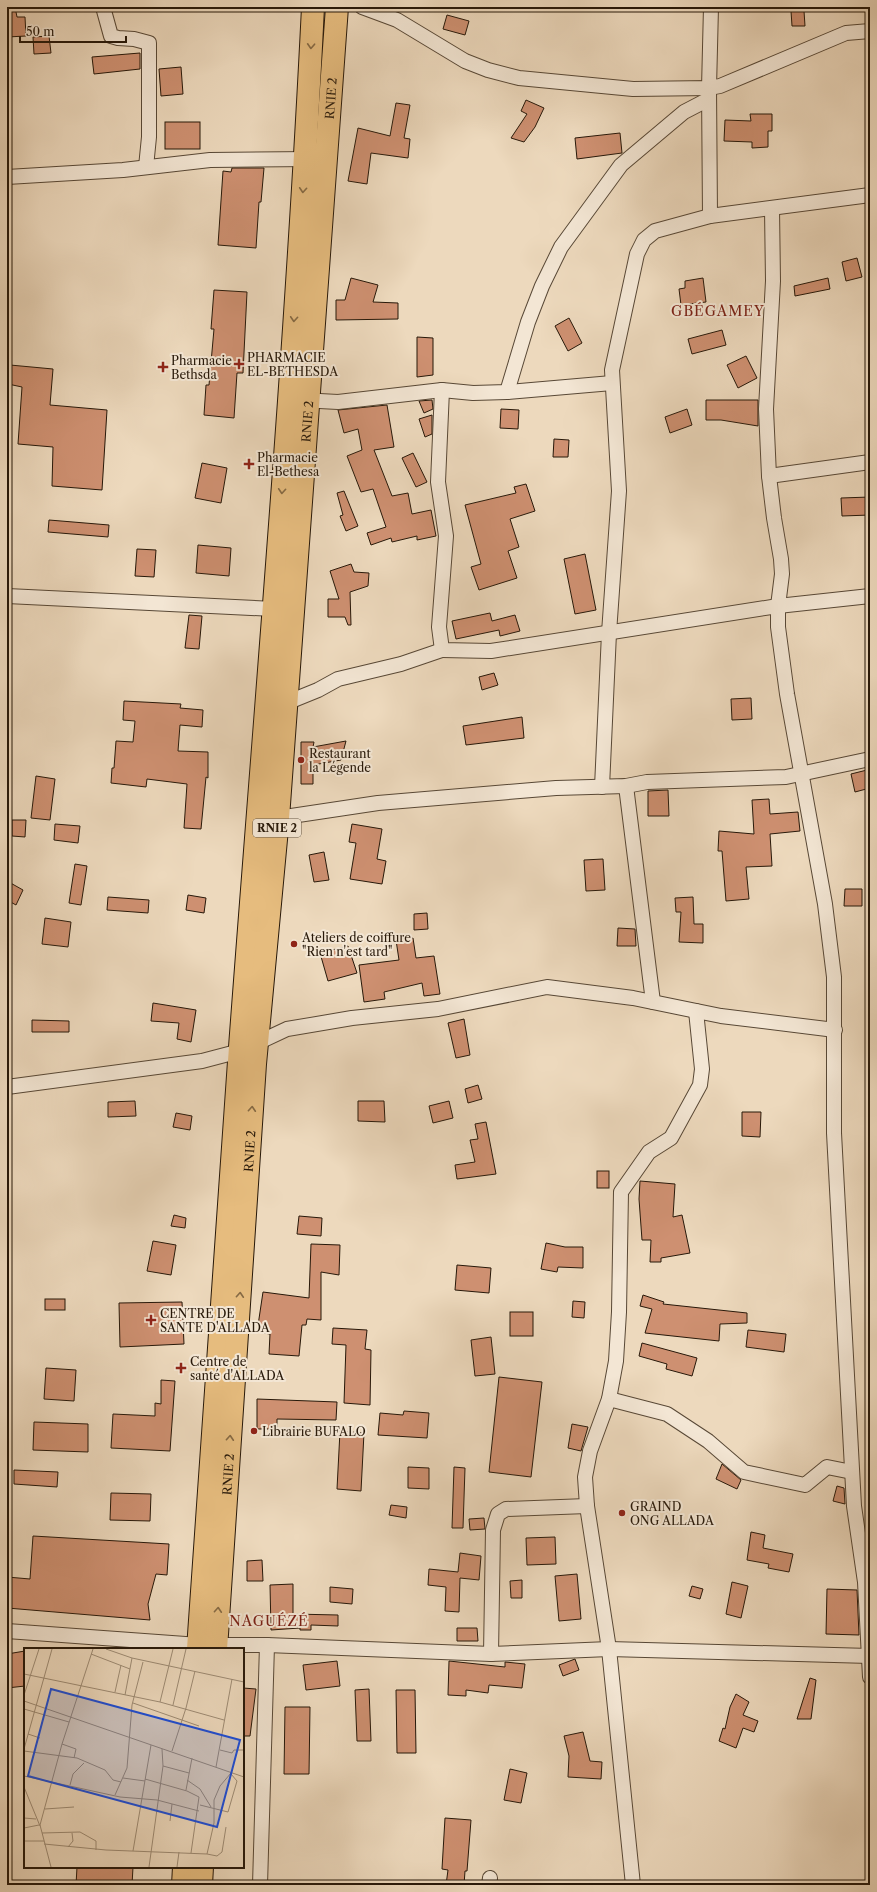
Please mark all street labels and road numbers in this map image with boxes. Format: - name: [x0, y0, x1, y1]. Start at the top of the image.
- street label: RNIE 2: [321, 77, 339, 120]
- street label: RNIE 2: [298, 400, 316, 443]
- road number: RNIE 2: [253, 819, 301, 837]
- street label: RNIE 2: [240, 1130, 258, 1172]
- street label: RNIE 2: [219, 1453, 237, 1496]

